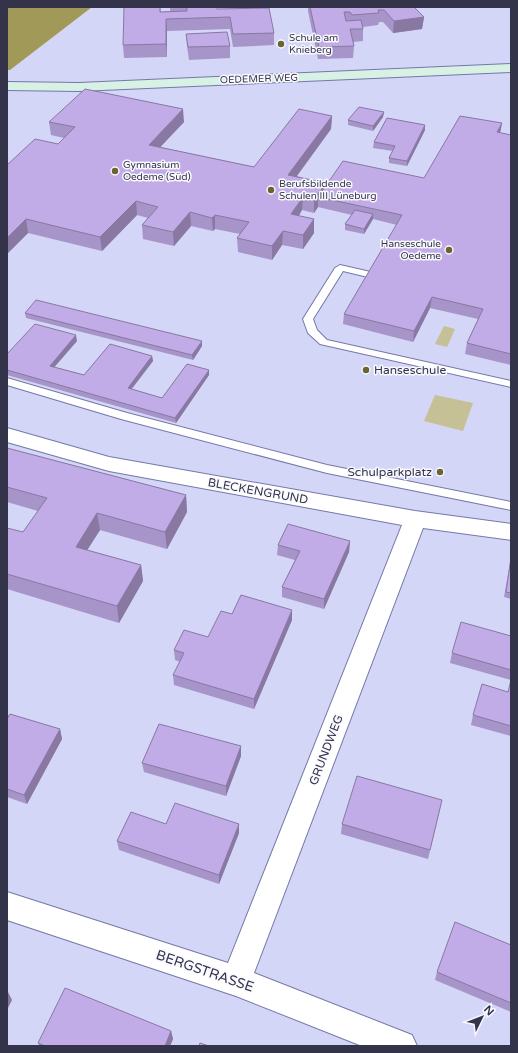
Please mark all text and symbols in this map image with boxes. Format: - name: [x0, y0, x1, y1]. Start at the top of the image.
- place label: Schule am Knieberg: [289, 32, 338, 56]
- marker: Schule am Knieberg: [276, 39, 286, 49]
- street label: OEDEMER WEG: [220, 72, 298, 86]
- place label: Gymnasium Oedeme (Süd): [123, 159, 191, 183]
- marker: Gymnasium Oedeme (Süd): [110, 166, 120, 176]
- place label: Berufsbildende Schulen III Lüneburg: [279, 178, 377, 202]
- marker: Berufsbildende Schulen III Lüneburg: [266, 185, 276, 195]
- place label: Hanseschule Oedeme: [381, 238, 441, 262]
- marker: Hanseschule Oedeme: [444, 245, 454, 255]
- place label: Hanseschule: [374, 363, 446, 377]
- marker: Hanseschule: [361, 365, 371, 375]
- place label: Schulparkplatz: [347, 465, 432, 479]
- marker: Schulparkplatz: [435, 467, 445, 477]
- street label: BLECKENGRUND: [207, 475, 309, 507]
- street label: GRUNDWEG: [306, 713, 346, 787]
- street label: BERGSTRASSE: [154, 946, 256, 996]
- north arrow: [462, 997, 502, 1037]
- text: N: [481, 1003, 497, 1018]

